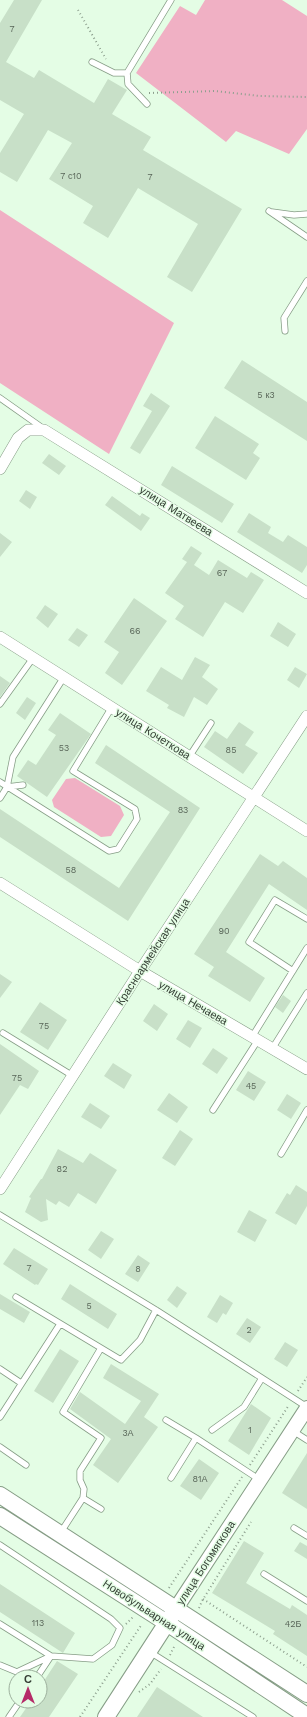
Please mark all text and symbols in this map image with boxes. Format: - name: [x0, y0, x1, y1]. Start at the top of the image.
- house number: 7: [9, 24, 15, 34]
- house number: 7 с10: [60, 171, 82, 181]
- house number: 7: [147, 172, 153, 182]
- house number: 5 к3: [257, 390, 275, 400]
- street label: улица Матвеева: [137, 483, 216, 539]
- house number: 67: [217, 568, 227, 578]
- house number: 66: [130, 626, 140, 636]
- street label: улица Кочеткова: [113, 706, 194, 763]
- house number: 53: [59, 743, 69, 753]
- house number: 85: [226, 745, 236, 755]
- house number: 83: [178, 805, 188, 815]
- house number: 58: [66, 865, 76, 875]
- street label: Красноармейская улица: [114, 895, 193, 1008]
- house number: 90: [218, 926, 230, 936]
- street label: улица Нечаева: [156, 978, 231, 1028]
- house number: 75: [39, 1021, 49, 1031]
- house number: 75: [12, 1073, 22, 1083]
- house number: 45: [246, 1081, 256, 1091]
- house number: 82: [57, 1164, 67, 1174]
- house number: 7: [26, 1263, 32, 1273]
- house number: 8: [135, 1264, 141, 1274]
- house number: 5: [86, 1301, 92, 1311]
- house number: 2: [246, 1325, 252, 1335]
- house number: 1: [248, 1425, 252, 1435]
- house number: 3А: [122, 1428, 134, 1438]
- house number: 81А: [192, 1474, 208, 1484]
- street label: улица Богомягкова: [174, 1518, 239, 1607]
- street label: Новобульварная улица: [100, 1577, 208, 1653]
- house number: 113: [32, 1618, 44, 1628]
- house number: 42Б: [285, 1619, 301, 1629]
- north arrow: [8, 1669, 48, 1709]
- text: С: [24, 1673, 32, 1686]

